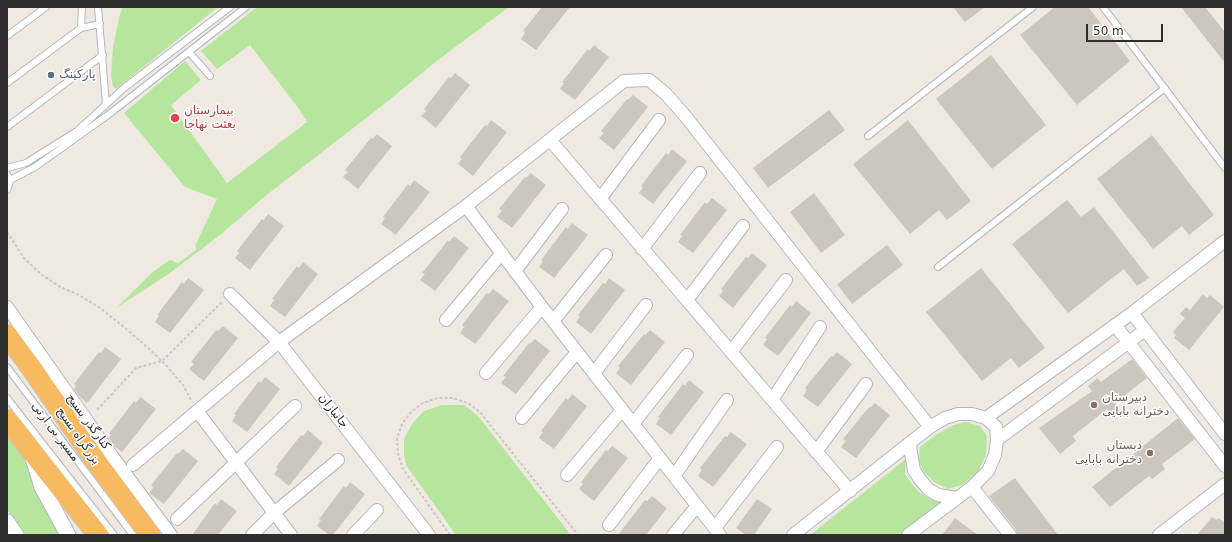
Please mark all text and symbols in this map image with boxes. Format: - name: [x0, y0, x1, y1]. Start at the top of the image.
- scale bar: [1088, 16, 1165, 42]
- text: 50 m: [1093, 24, 1124, 38]
- place label: پارکینگ: [59, 68, 95, 82]
- marker: پارکینگ: [46, 70, 56, 80]
- place label: بیمارستان بعثت نهاجا: [184, 104, 236, 132]
- marker: بیمارستان بعثت نهاجا: [169, 112, 181, 124]
- street label: کنارگذر بسیج: [63, 391, 113, 453]
- street label: جانبازان: [315, 391, 351, 431]
- place label: دبیرستان دخترانه بابایی: [1102, 391, 1169, 419]
- street label: مسیر بی ارتی: [28, 399, 82, 465]
- marker: دبیرستان دخترانه بابایی: [1089, 400, 1099, 410]
- street label: بزرگراه بسیج: [53, 404, 103, 468]
- place label: دبستان دخترانه بابایی: [1075, 439, 1142, 467]
- marker: دبستان دخترانه بابایی: [1145, 448, 1155, 458]

